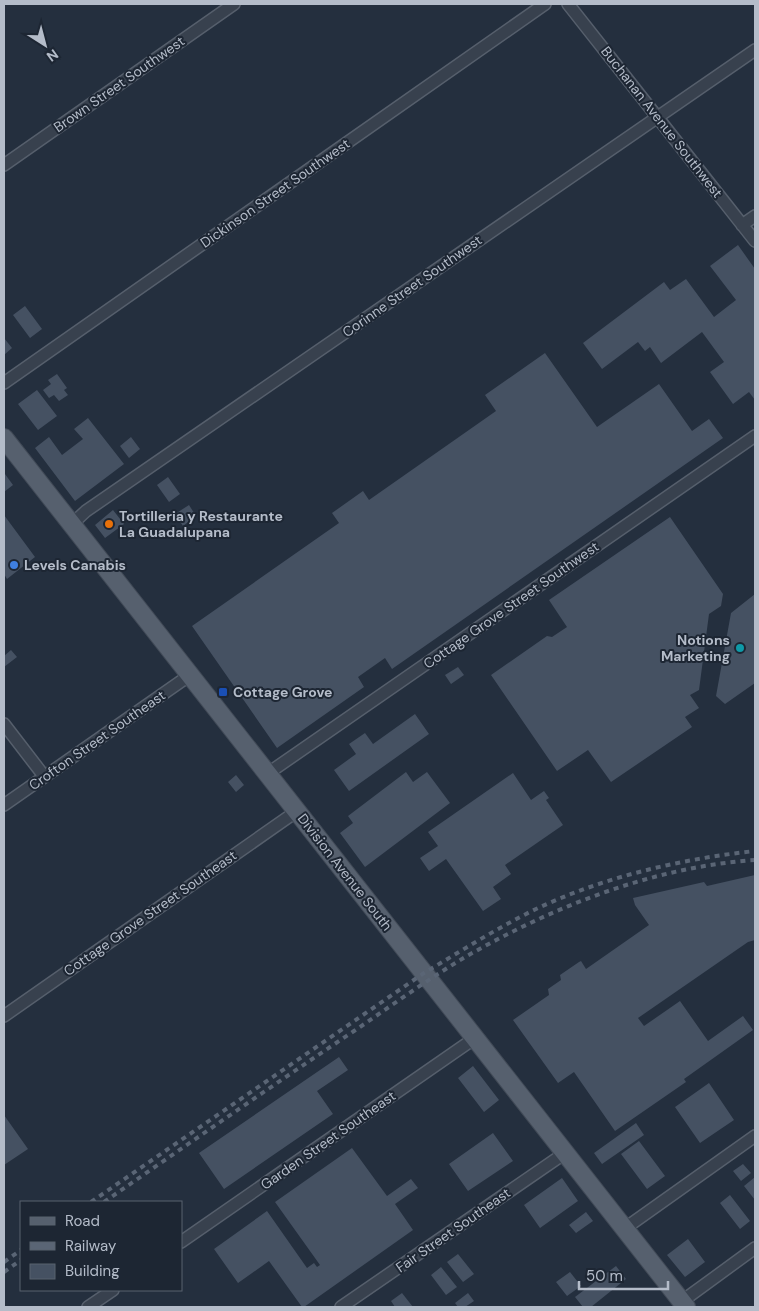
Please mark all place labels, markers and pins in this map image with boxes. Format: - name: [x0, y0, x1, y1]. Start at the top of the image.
- place label: Tortilleria y Restaurante La Guadalupana: [119, 507, 283, 541]
- marker: Tortilleria y Restaurante La Guadalupana: [103, 518, 115, 530]
- place label: Levels Canabis: [24, 556, 126, 574]
- marker: Levels Canabis: [8, 559, 20, 571]
- place label: Notions Marketing: [661, 631, 730, 665]
- marker: Notions Marketing: [734, 642, 746, 654]
- place label: Cottage Grove: [233, 683, 332, 701]
- marker: Cottage Grove: [217, 686, 229, 698]

